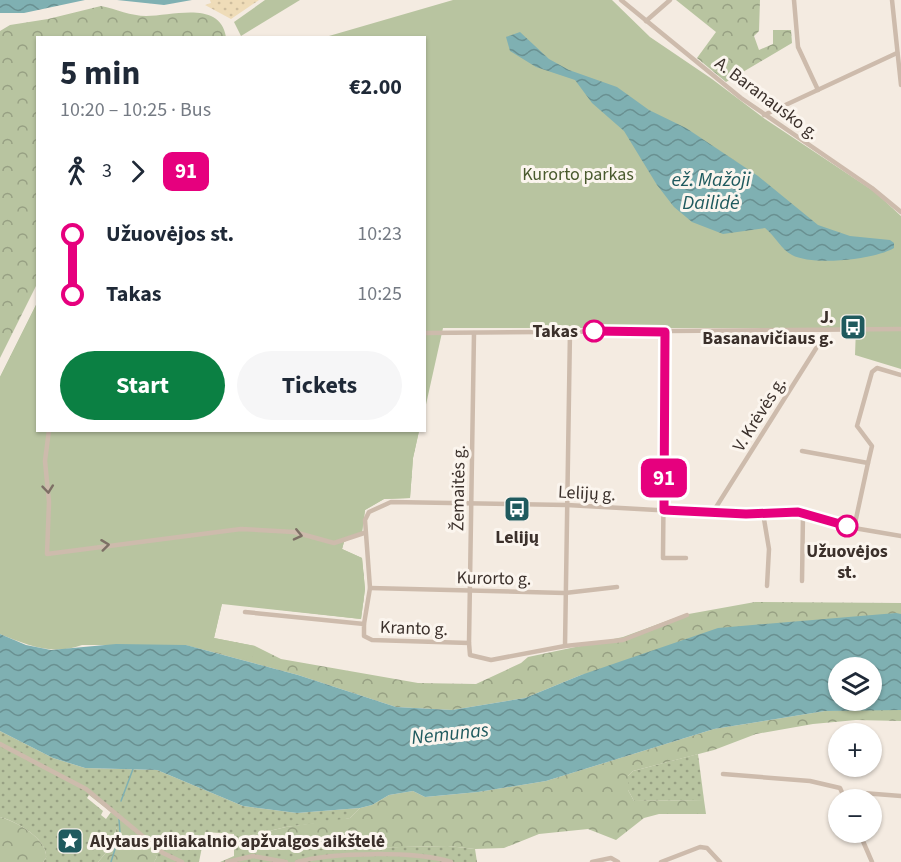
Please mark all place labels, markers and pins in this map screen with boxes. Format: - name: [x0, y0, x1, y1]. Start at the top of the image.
- place label: J. Basanavičiaus g.: [702, 305, 834, 351]
- bus stop icon: J. Basanavičiaus g.: [838, 312, 868, 342]
- place label: Takas: [533, 319, 578, 344]
- marker: Takas: [583, 320, 605, 342]
- bus stop icon: Lelijų: [502, 494, 532, 524]
- marker: Užuovėjos st.: [836, 515, 858, 537]
- place label: Lelijų: [495, 525, 539, 550]
- place label: Užuovėjos st.: [806, 539, 888, 585]
- place icon: Alytaus piliakalnio apžvalgos aikštelė: [55, 826, 85, 856]
- place label: Alytaus piliakalnio apžvalgos aikštelė: [89, 829, 385, 854]

